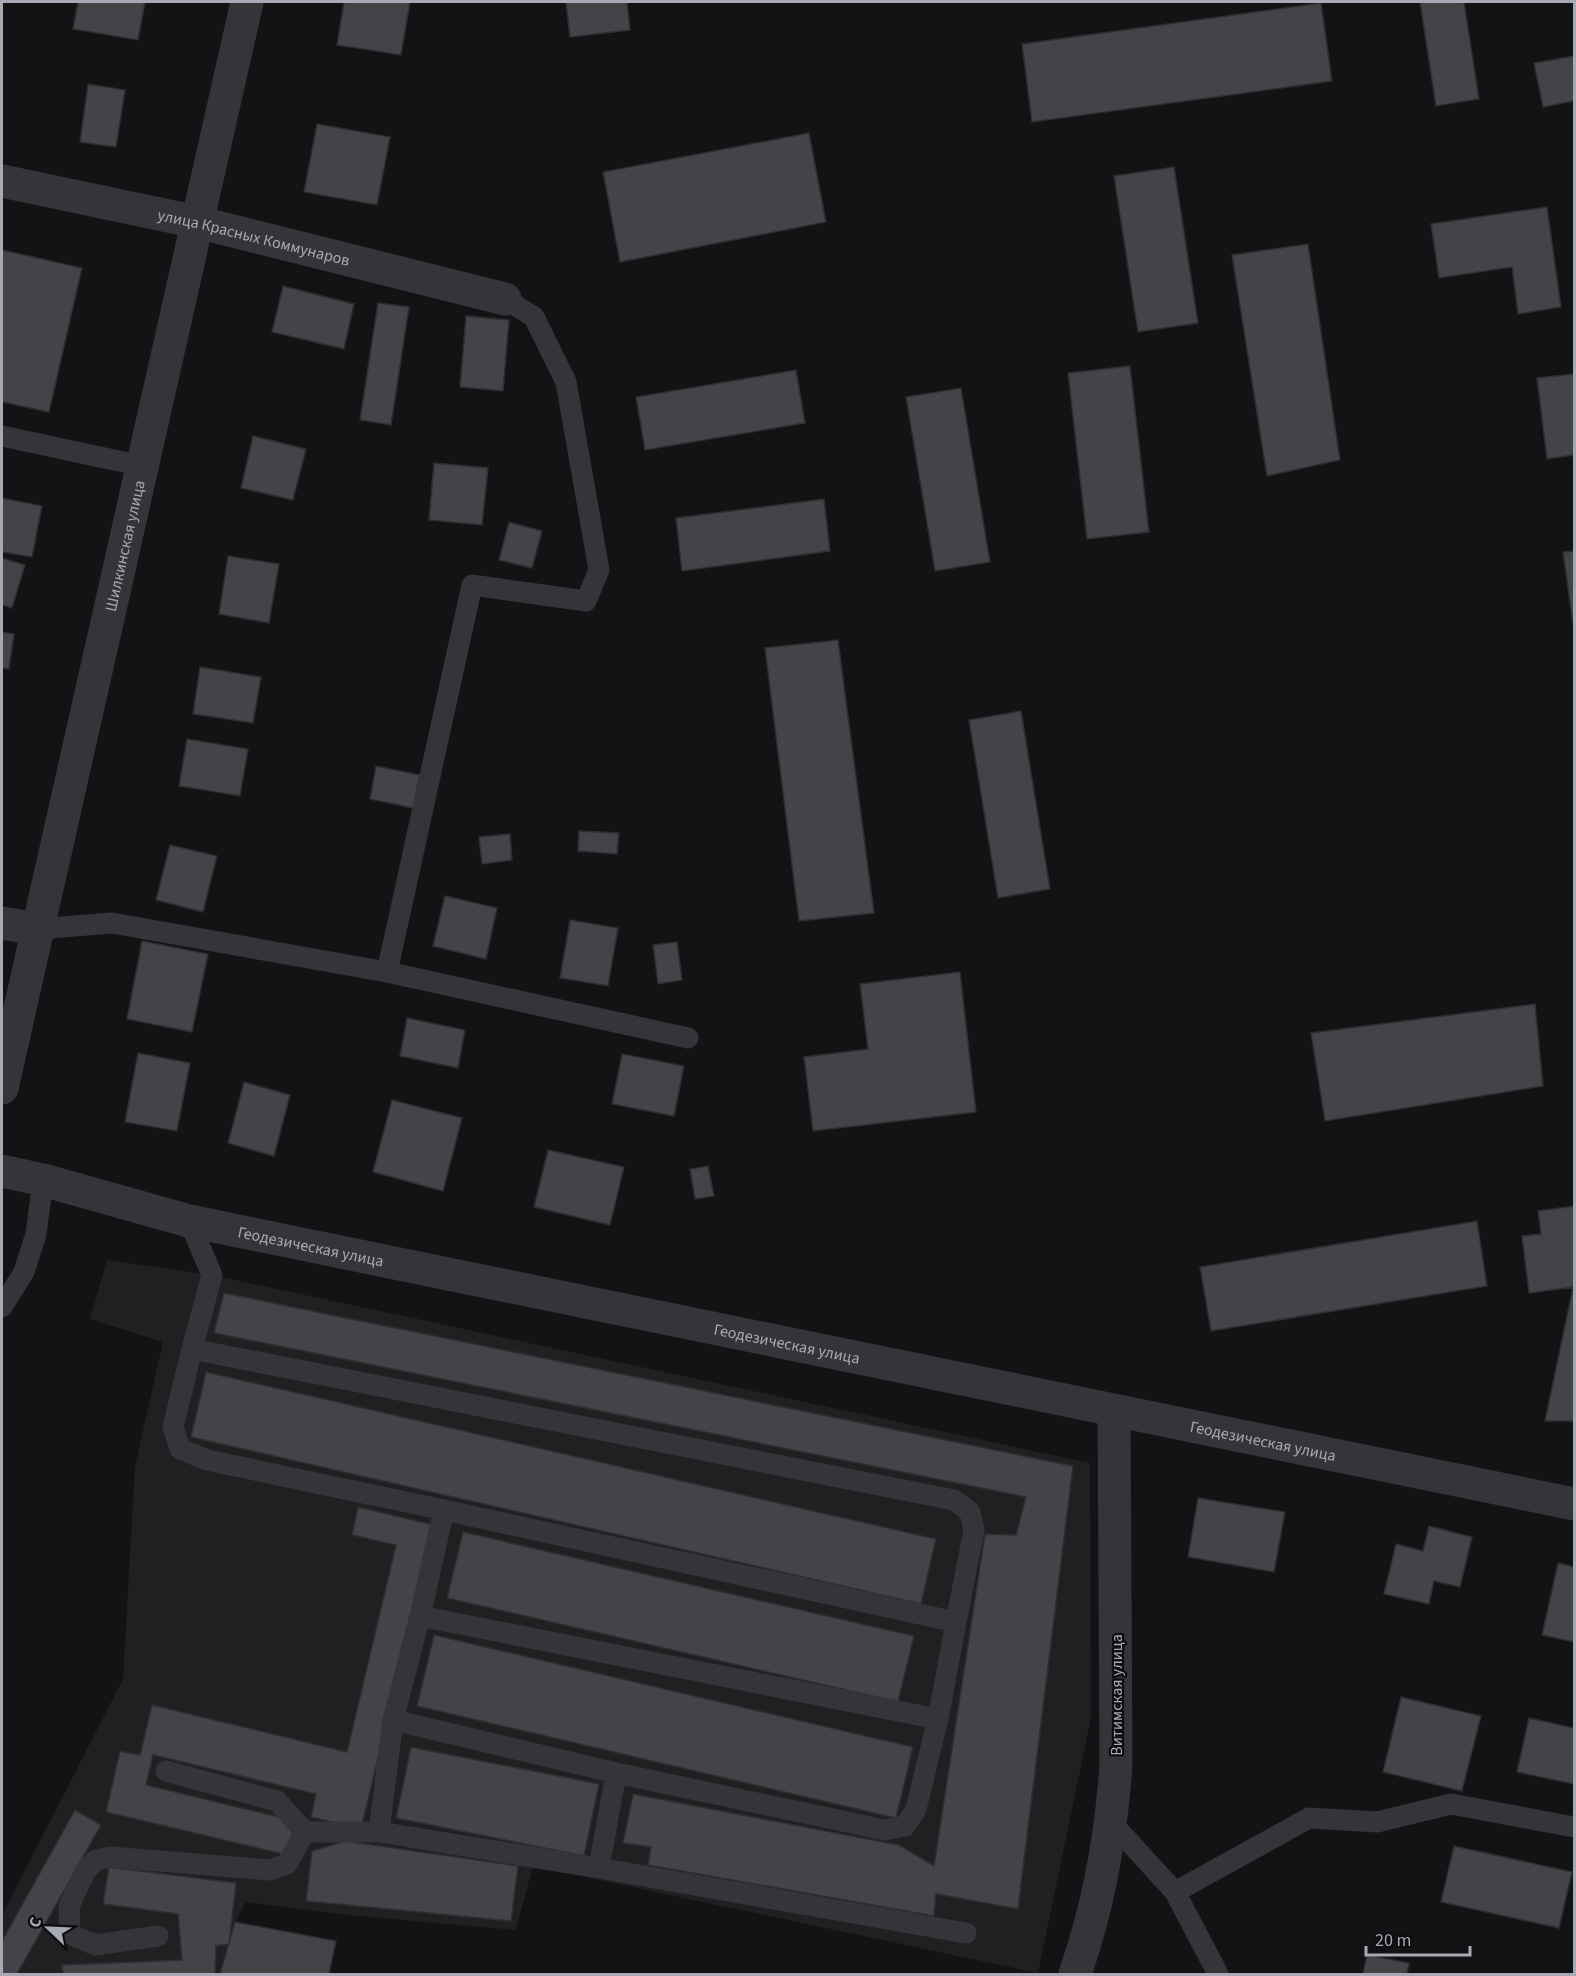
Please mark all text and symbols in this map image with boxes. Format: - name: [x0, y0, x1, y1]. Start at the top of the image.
- street label: улица Красных Коммунаров: [156, 204, 352, 272]
- street label: Шилкинская улица: [100, 478, 151, 614]
- street label: Геодезическая улица: [236, 1221, 386, 1273]
- street label: Геодезическая улица: [712, 1319, 862, 1370]
- street label: Геодезическая улица: [1188, 1416, 1338, 1467]
- street label: Витимская улица: [1106, 1634, 1128, 1756]
- north arrow: [18, 1898, 78, 1958]
- text: С: [23, 1914, 47, 1931]
- scale bar: [1366, 1919, 1470, 1957]
- text: 20 m: [1375, 1928, 1411, 1953]

